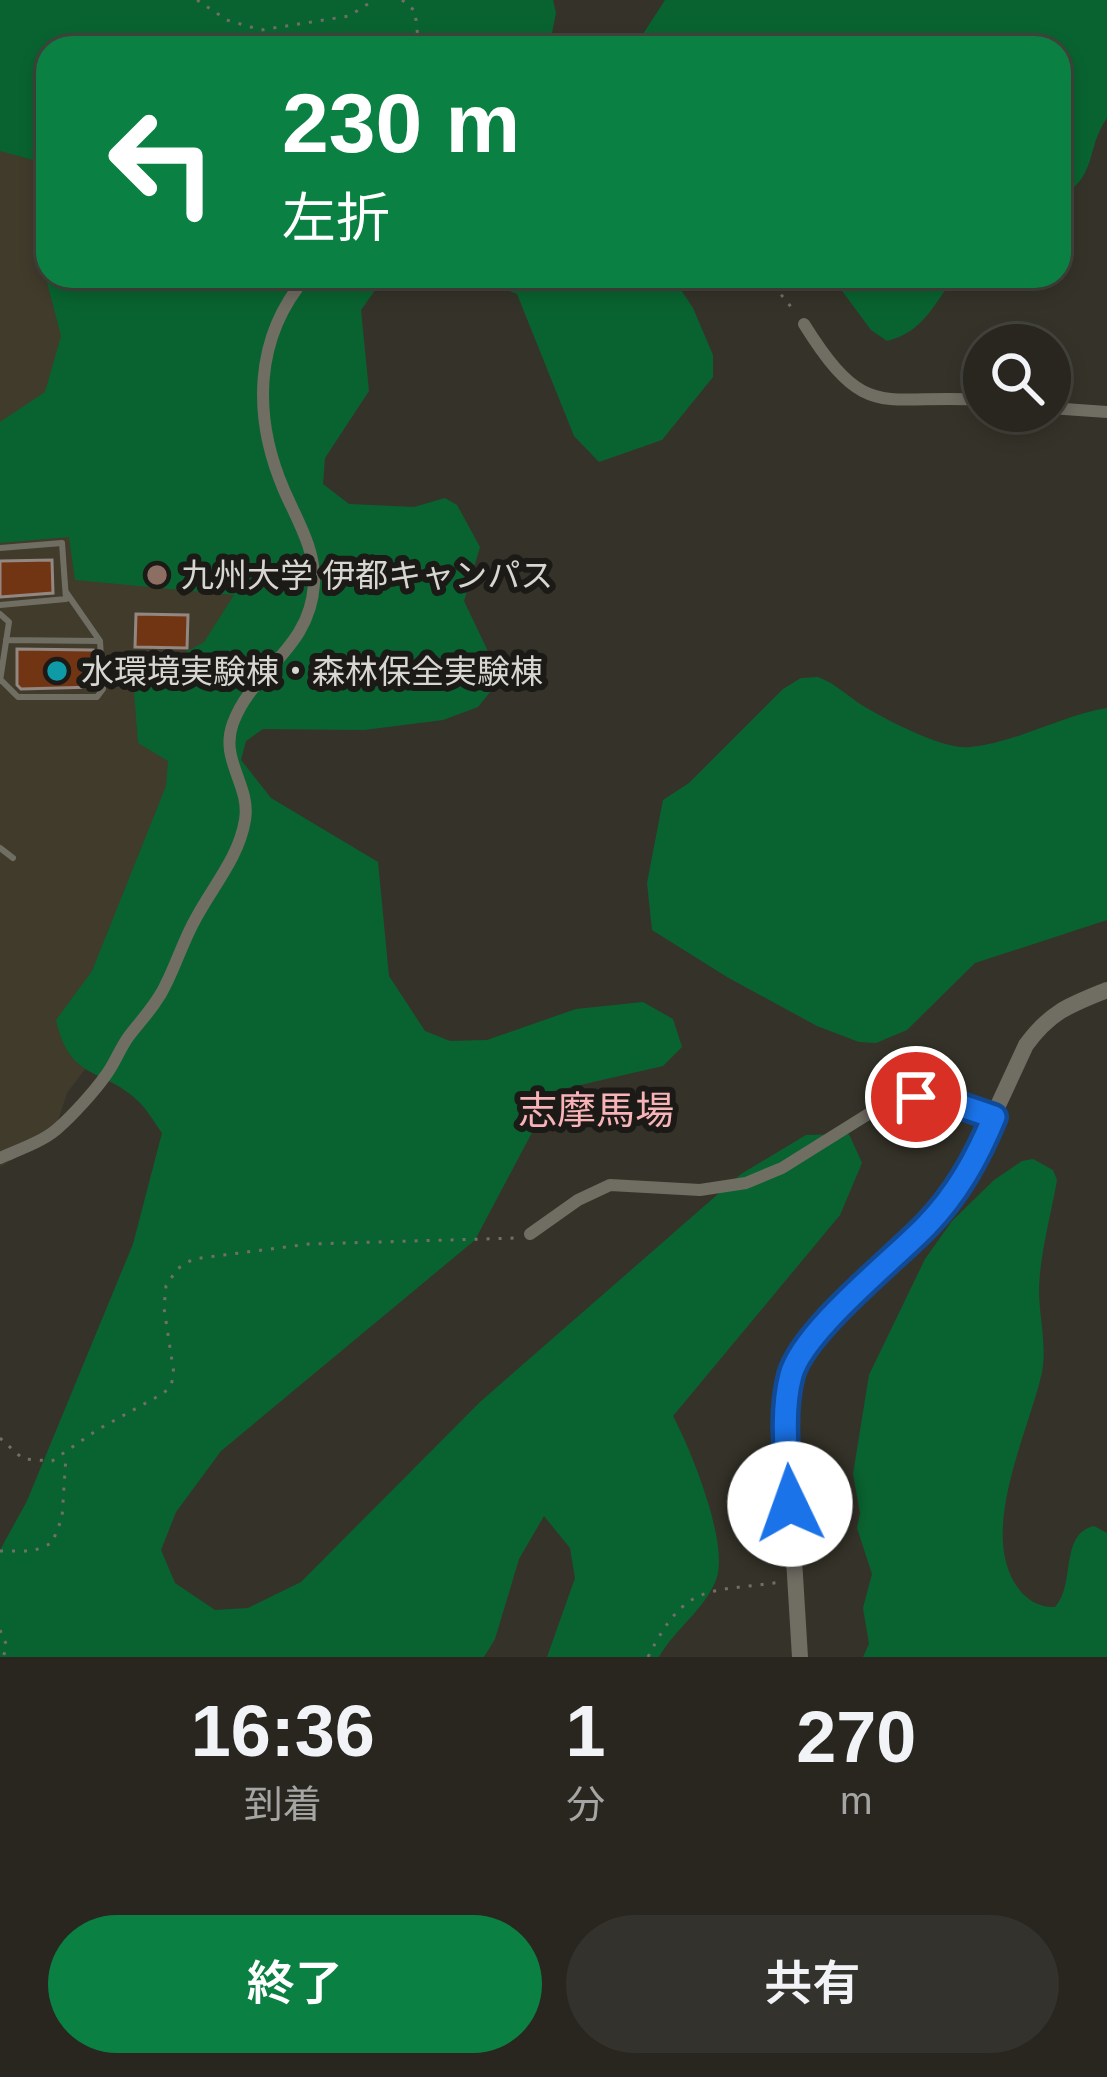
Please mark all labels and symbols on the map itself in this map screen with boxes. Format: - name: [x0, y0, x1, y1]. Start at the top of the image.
- place label: 九州大学 伊都キャンパス: [181, 557, 553, 594]
- marker: 九州大学 伊都キャンパス: [144, 562, 170, 588]
- place label: 水環境実験棟・森林保全実験棟: [81, 653, 543, 690]
- marker: 水環境実験棟・森林保全実験棟: [44, 658, 70, 684]
- pin: [865, 1046, 967, 1148]
- district label: 志摩馬場: [518, 1089, 674, 1132]
- position arrow: [727, 1441, 853, 1567]

